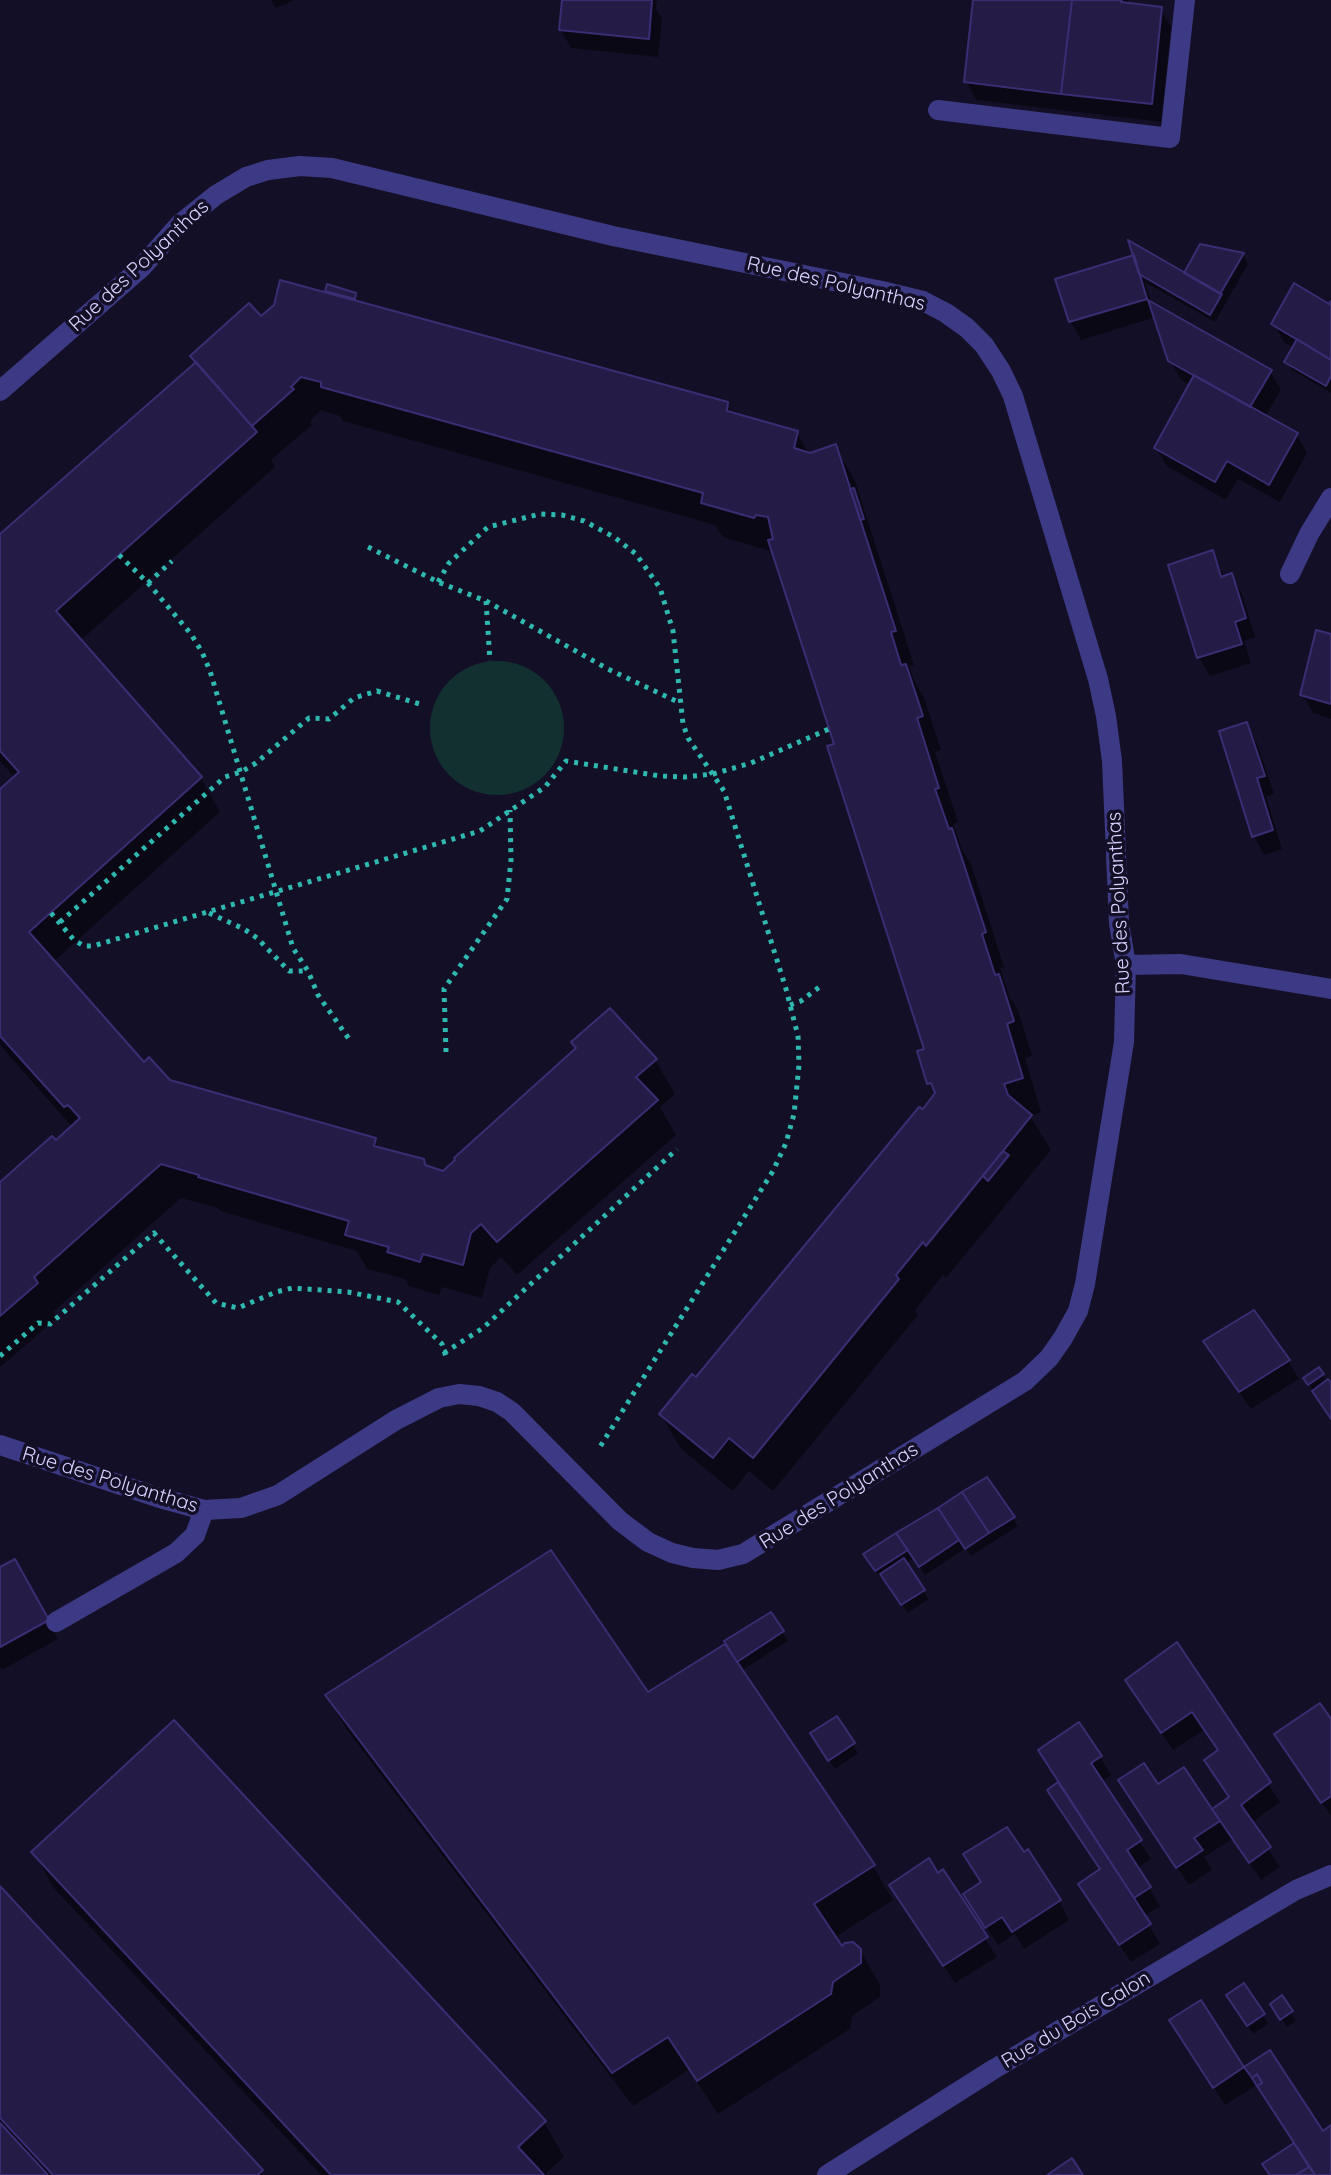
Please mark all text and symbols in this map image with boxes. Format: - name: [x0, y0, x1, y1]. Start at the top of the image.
- street label: Rue des Polyanthas: [64, 195, 214, 337]
- street label: Rue des Polyanthas: [744, 252, 928, 316]
- street label: Rue des Polyanthas: [1102, 811, 1136, 995]
- street label: Rue des Polyanthas: [755, 1438, 923, 1554]
- street label: Rue des Polyanthas: [19, 1442, 201, 1518]
- street label: Rue du Bois Galon: [997, 1966, 1155, 2074]

